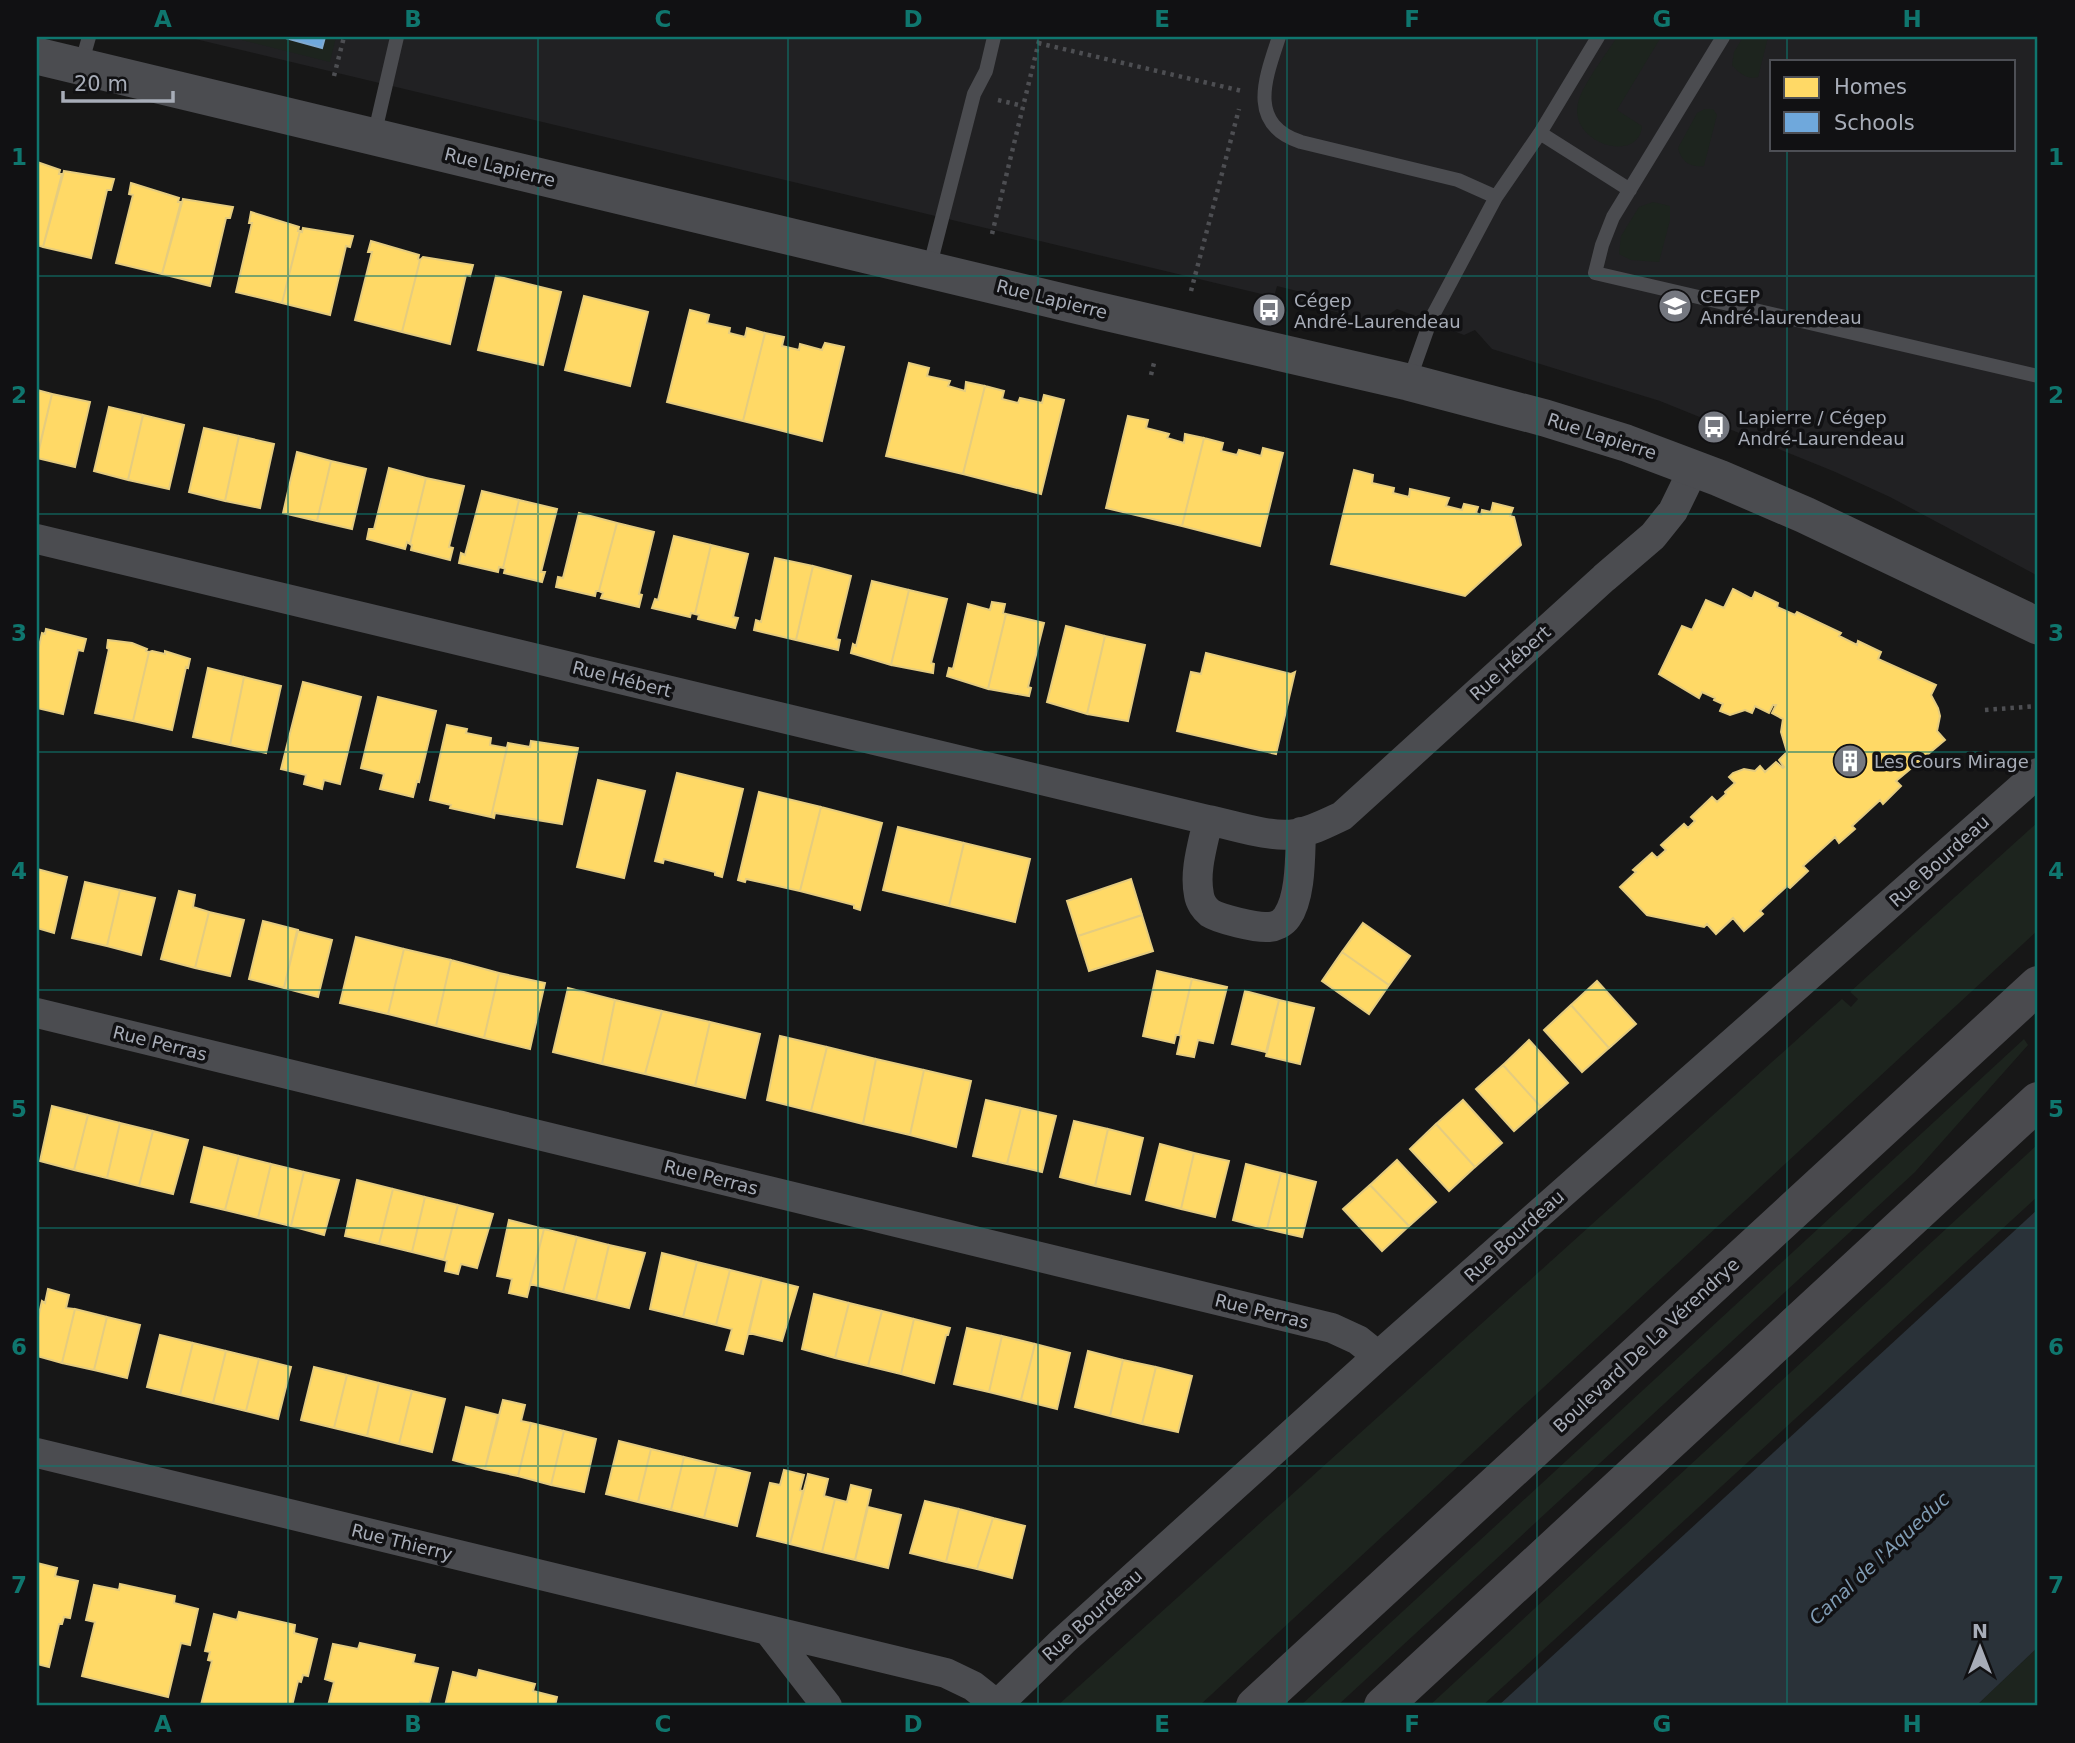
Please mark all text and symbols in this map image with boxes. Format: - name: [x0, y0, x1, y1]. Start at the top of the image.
- text: A: [154, 6, 172, 32]
- text: B: [404, 6, 422, 32]
- text: C: [655, 6, 671, 32]
- text: D: [903, 6, 923, 32]
- text: E: [1154, 6, 1170, 32]
- text: F: [1404, 6, 1420, 32]
- text: G: [1653, 6, 1671, 32]
- text: H: [1902, 6, 1922, 32]
- scale bar: [63, 60, 173, 104]
- legend: [1770, 60, 2016, 150]
- text: 20 m: [74, 72, 128, 96]
- text: Homes: [1834, 75, 1907, 99]
- text: Schools: [1834, 111, 1915, 135]
- street label: Rue Lapierre: [442, 143, 558, 191]
- text: 1: [11, 144, 27, 170]
- text: 1: [2048, 144, 2064, 170]
- street label: Rue Lapierre: [994, 275, 1110, 323]
- place label: CEGEP André-laurendeau: [1700, 286, 1862, 328]
- school or university icon: CEGEP André-laurendeau: [1656, 287, 1694, 325]
- place label: Cégep André-Laurendeau: [1294, 290, 1461, 332]
- bus stop icon: Cégep André-Laurendeau: [1250, 291, 1288, 329]
- text: 2: [11, 382, 27, 408]
- text: 2: [2048, 382, 2064, 408]
- place label: Lapierre / Cégep André-Laurendeau: [1738, 407, 1905, 449]
- street label: Rue Lapierre: [1545, 408, 1659, 464]
- bus stop icon: Lapierre / Cégep André-Laurendeau: [1695, 408, 1733, 446]
- text: 3: [11, 620, 27, 646]
- text: 3: [2048, 620, 2064, 646]
- street label: Rue Hébert: [1465, 621, 1555, 705]
- street label: Rue Hébert: [570, 657, 674, 701]
- building icon: Les Cours Mirage: [1831, 742, 1869, 780]
- place label: Les Cours Mirage: [1874, 751, 2029, 772]
- street label: Rue Bourdeau: [1885, 811, 1993, 911]
- text: 4: [11, 858, 27, 884]
- text: 4: [2048, 858, 2064, 884]
- street label: Rue Perras: [111, 1021, 209, 1065]
- text: 5: [11, 1096, 27, 1122]
- text: 5: [2048, 1096, 2064, 1122]
- street label: Rue Perras: [662, 1155, 760, 1199]
- street label: Rue Bourdeau: [1460, 1186, 1568, 1286]
- street label: Boulevard De La Vérendrye: [1549, 1253, 1743, 1437]
- street label: Rue Perras: [1213, 1289, 1311, 1333]
- text: 6: [11, 1334, 27, 1360]
- text: 6: [2048, 1334, 2064, 1360]
- water label: Canal de l'Aqueduc: [1804, 1487, 1954, 1629]
- street label: Rue Thierry: [349, 1519, 455, 1565]
- street label: Rue Bourdeau: [1038, 1565, 1146, 1665]
- text: 7: [11, 1572, 27, 1598]
- text: 7: [2048, 1572, 2064, 1598]
- north arrow: [1946, 1614, 2016, 1684]
- text: N: [1972, 1620, 1988, 1642]
- text: A: [154, 1711, 172, 1737]
- text: B: [404, 1711, 422, 1737]
- text: C: [655, 1711, 671, 1737]
- text: D: [903, 1711, 923, 1737]
- text: E: [1154, 1711, 1170, 1737]
- text: F: [1404, 1711, 1420, 1737]
- text: G: [1653, 1711, 1671, 1737]
- text: H: [1902, 1711, 1922, 1737]

